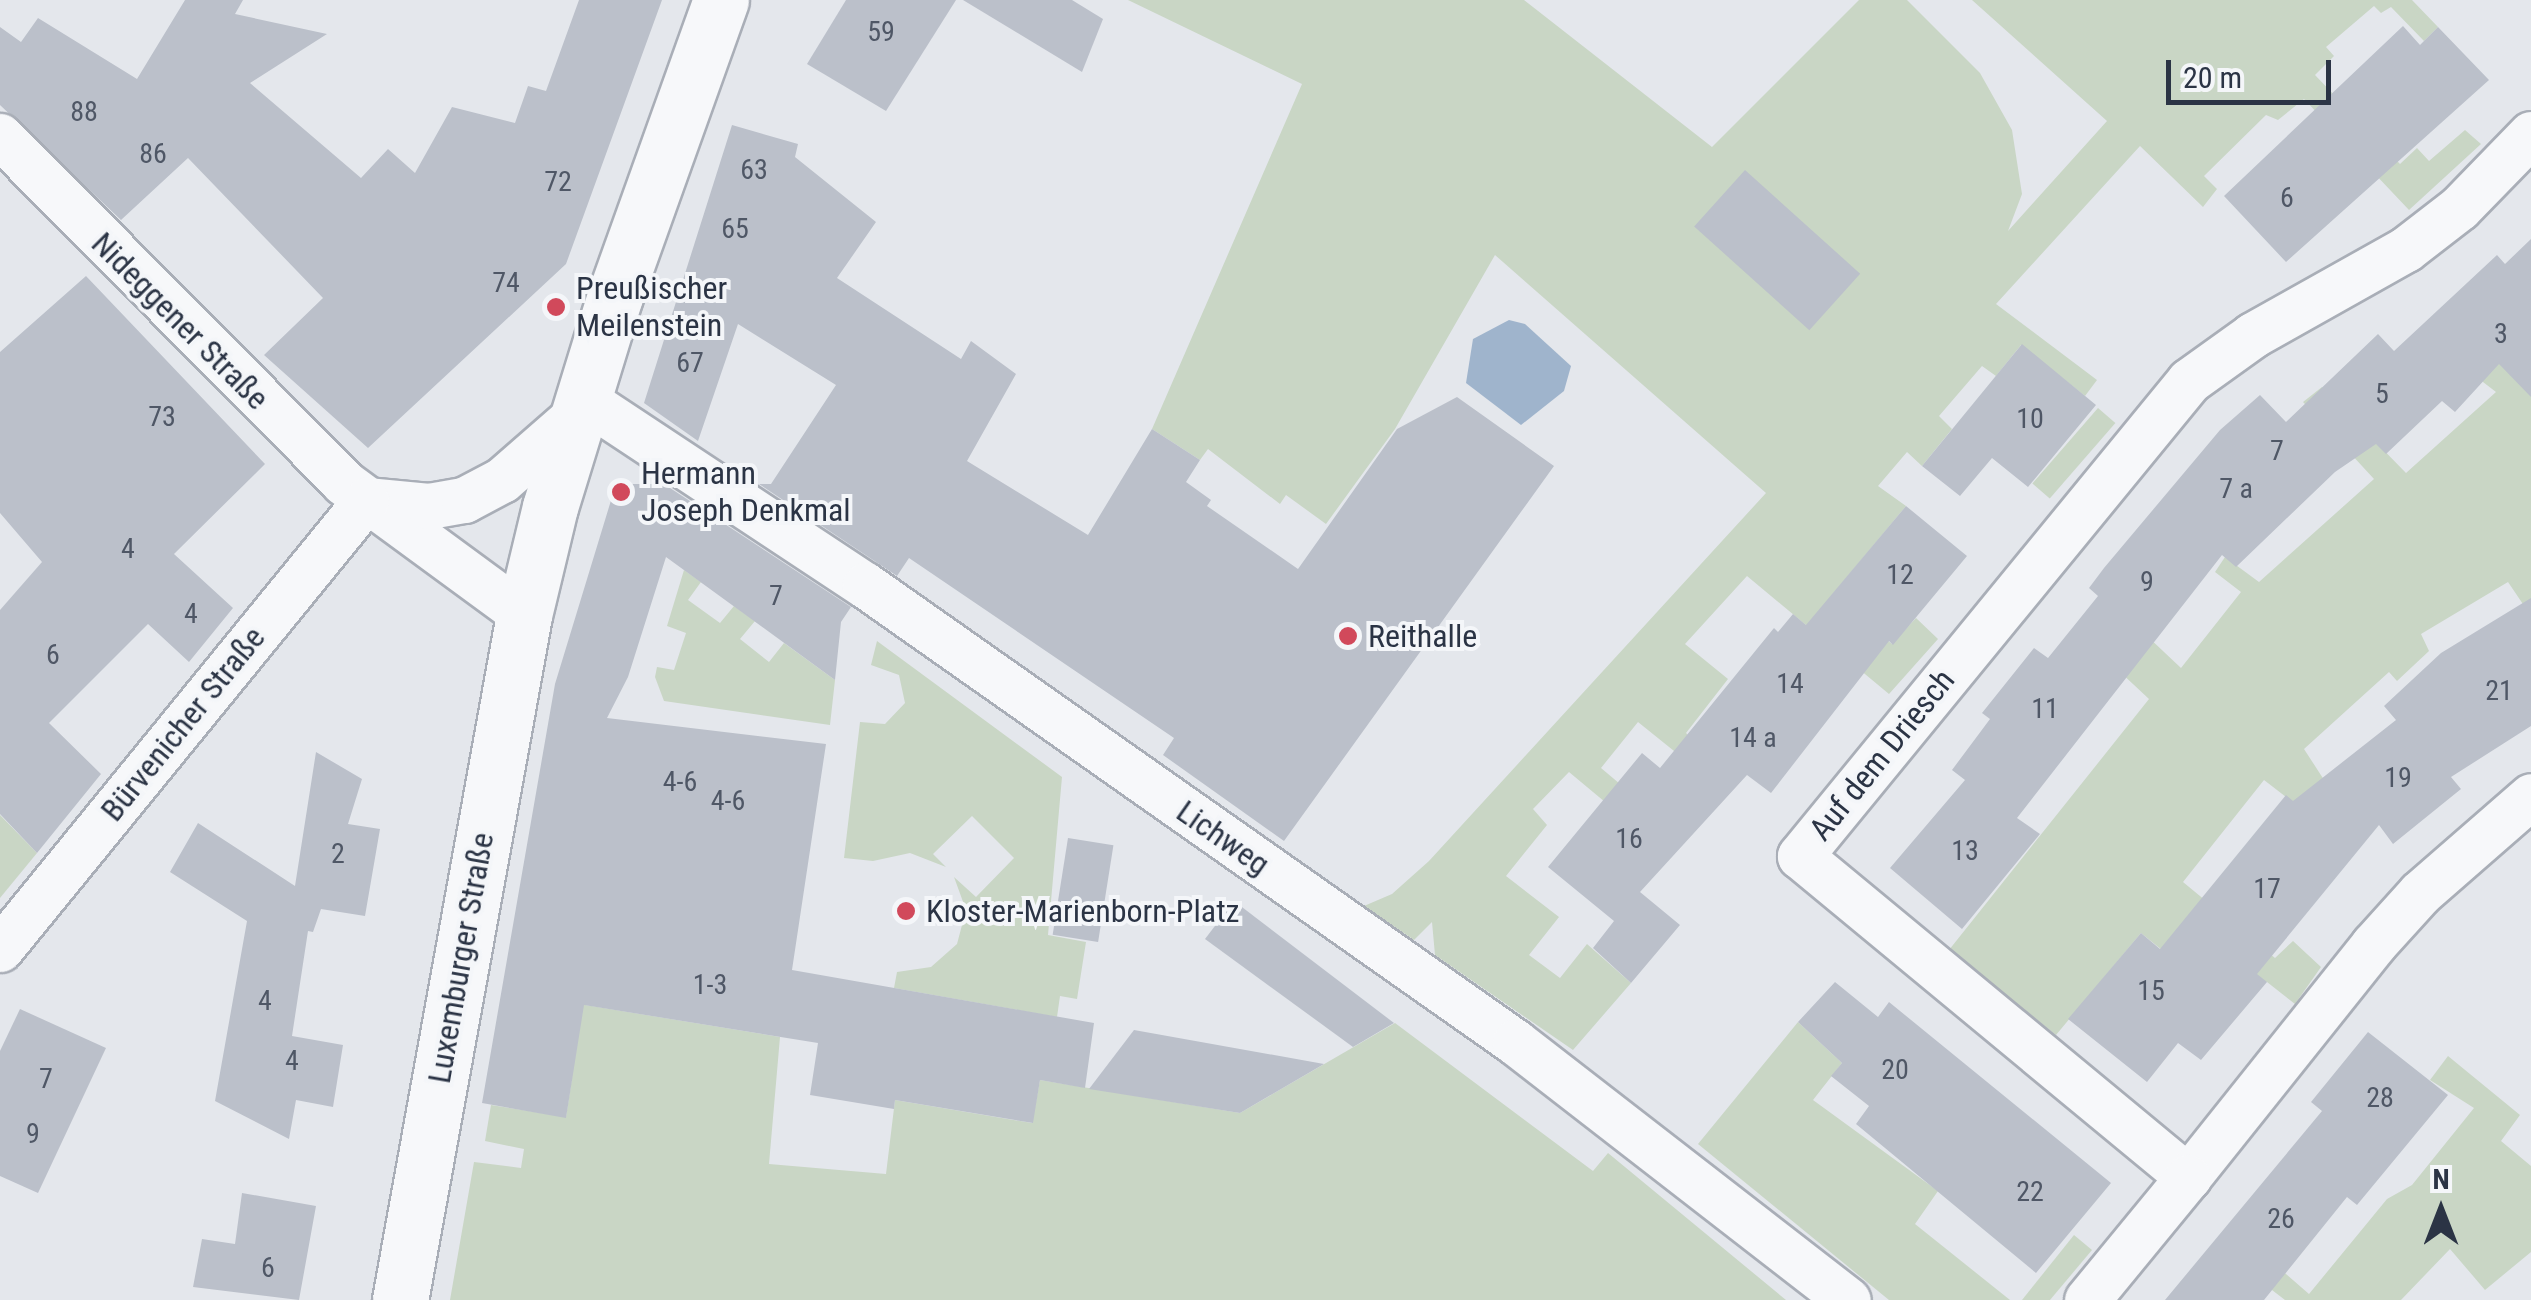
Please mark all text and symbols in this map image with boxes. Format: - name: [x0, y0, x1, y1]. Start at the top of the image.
- house number: 59: [867, 15, 895, 49]
- scale bar: [2171, 40, 2336, 102]
- text: 20 m: [2183, 60, 2242, 95]
- house number: 88: [70, 95, 98, 129]
- house number: 86: [139, 137, 167, 171]
- house number: 63: [740, 153, 768, 187]
- house number: 72: [544, 165, 572, 199]
- house number: 6: [2280, 181, 2294, 215]
- house number: 65: [721, 212, 749, 246]
- street label: Nideggener Straße: [84, 225, 276, 417]
- house number: 74: [492, 266, 520, 300]
- place label: Preußischer Meilenstein: [576, 270, 727, 345]
- marker: Preußischer Meilenstein: [545, 296, 567, 318]
- house number: 3: [2494, 317, 2508, 351]
- house number: 67: [676, 346, 704, 380]
- house number: 5: [2375, 377, 2389, 411]
- house number: 73: [148, 400, 176, 434]
- house number: 10: [2016, 402, 2044, 436]
- house number: 7: [2270, 434, 2284, 468]
- place label: Hermann Joseph Denkmal: [641, 455, 851, 530]
- house number: 7 a: [2219, 472, 2253, 506]
- marker: Hermann Joseph Denkmal: [610, 481, 632, 503]
- house number: 4: [121, 532, 135, 566]
- house number: 12: [1886, 558, 1914, 592]
- house number: 9: [2140, 565, 2154, 599]
- house number: 7: [769, 579, 783, 613]
- house number: 4: [184, 597, 198, 631]
- place label: Reithalle: [1368, 617, 1477, 655]
- street label: Bürvenicher Straße: [93, 619, 273, 829]
- marker: Reithalle: [1337, 625, 1359, 647]
- house number: 6: [46, 638, 60, 672]
- street label: Auf dem Driesch: [1801, 662, 1963, 848]
- house number: 14: [1776, 667, 1804, 701]
- house number: 21: [2485, 674, 2513, 708]
- house number: 11: [2031, 692, 2059, 726]
- house number: 14 a: [1729, 721, 1777, 755]
- house number: 19: [2384, 761, 2412, 795]
- house number: 4-6: [663, 765, 697, 799]
- house number: 4-6: [711, 784, 745, 818]
- street label: Lichweg: [1169, 792, 1277, 884]
- house number: 16: [1615, 822, 1643, 856]
- street label: Luxemburger Straße: [420, 830, 502, 1086]
- house number: 13: [1951, 834, 1979, 868]
- house number: 2: [331, 837, 345, 871]
- house number: 17: [2253, 872, 2281, 906]
- place label: Kloster-Marienborn-Platz: [926, 892, 1240, 930]
- marker: Kloster-Marienborn-Platz: [895, 900, 917, 922]
- house number: 1-3: [693, 968, 727, 1002]
- house number: 15: [2137, 974, 2165, 1008]
- house number: 4: [258, 984, 272, 1018]
- house number: 4: [285, 1044, 299, 1078]
- house number: 20: [1881, 1053, 1909, 1087]
- house number: 7: [39, 1062, 53, 1096]
- house number: 28: [2366, 1081, 2394, 1115]
- house number: 9: [26, 1117, 40, 1151]
- north arrow: [2391, 1160, 2491, 1260]
- text: N: [2432, 1163, 2450, 1196]
- house number: 22: [2016, 1175, 2044, 1209]
- house number: 26: [2267, 1202, 2295, 1236]
- house number: 6: [261, 1251, 275, 1285]

